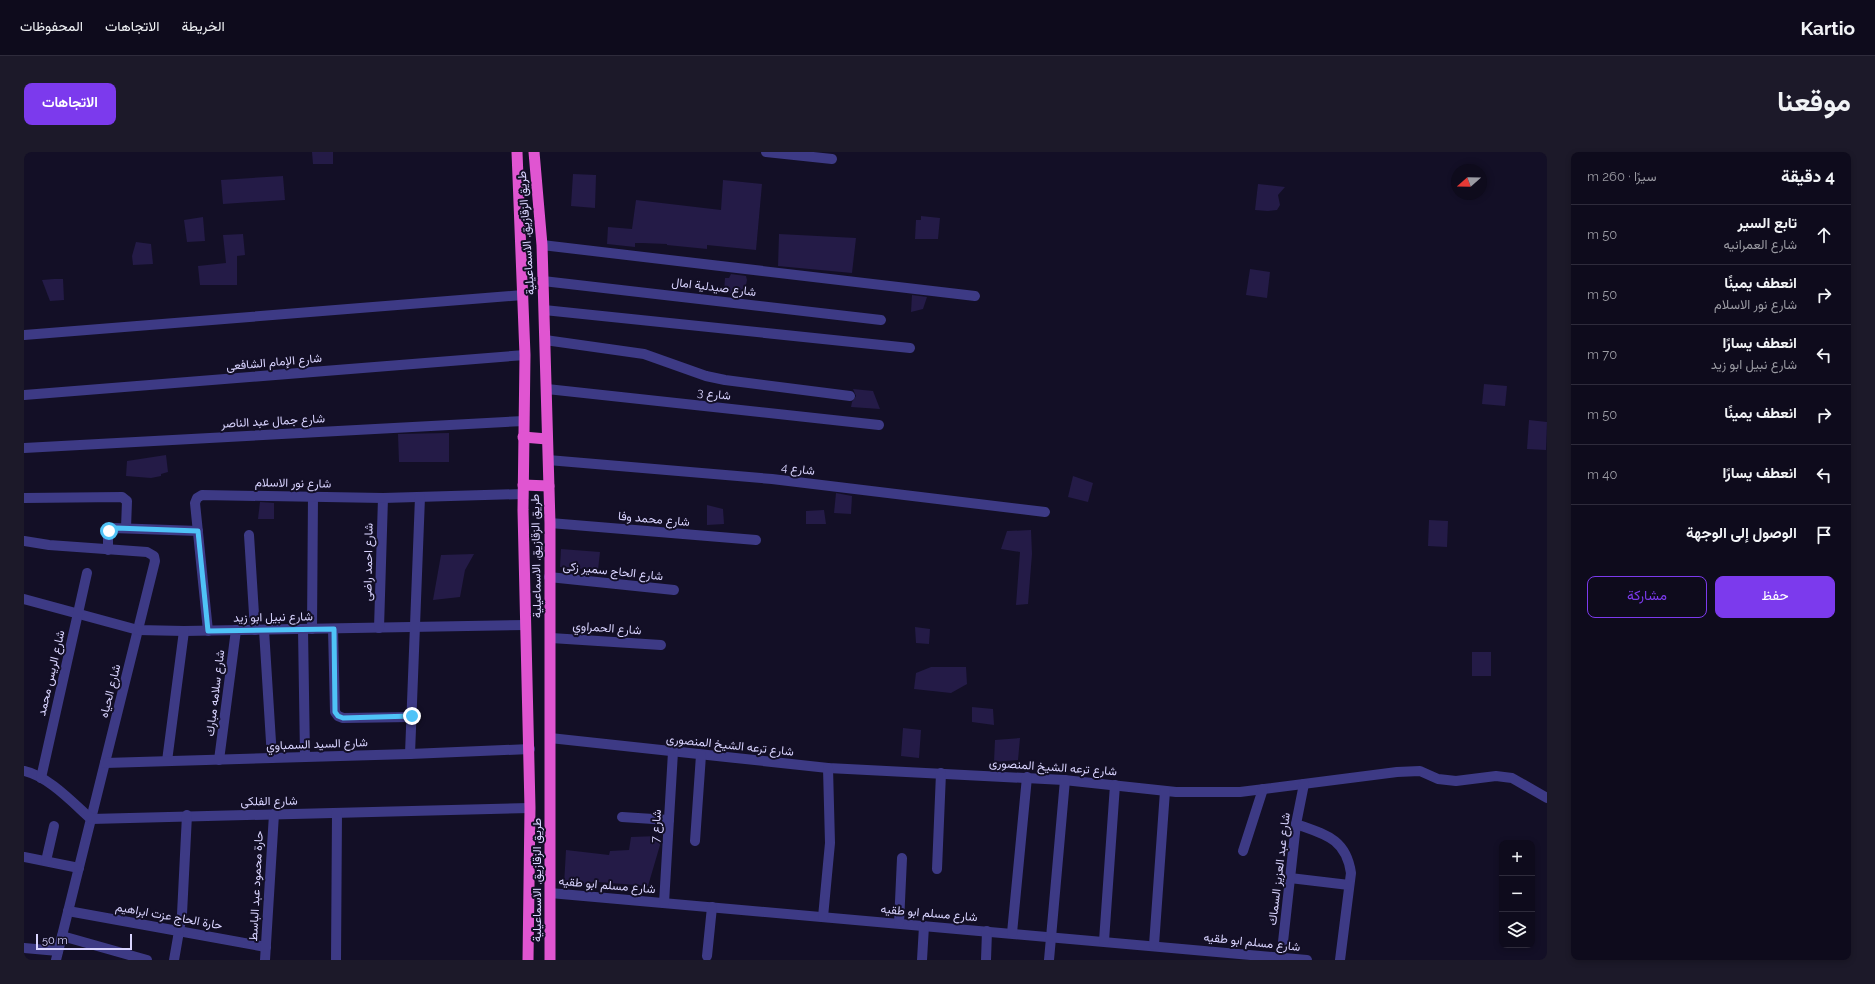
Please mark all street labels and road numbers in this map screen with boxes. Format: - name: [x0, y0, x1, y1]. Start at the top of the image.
- street label: طريق الزقازيق, الاسماعيلية: [515, 170, 538, 295]
- street label: شارع صيدلية امال: [671, 275, 757, 301]
- street label: شارع الإمام الشافعى: [225, 351, 323, 375]
- street label: شارع 3: [696, 385, 731, 405]
- street label: شارع جمال عبد الناصر: [220, 411, 325, 433]
- street label: شارع 4: [780, 460, 816, 480]
- street label: شارع نور الاسلام: [255, 475, 331, 493]
- street label: طريق الزقازيق, الاسماعيلية: [528, 494, 545, 618]
- street label: شارع محمد وفا: [617, 509, 691, 531]
- street label: شارع احمد راضى: [360, 523, 378, 601]
- street label: شارع الحاج سمير زكى: [562, 559, 664, 585]
- street label: شارع نبيل ابو زيد: [233, 609, 313, 627]
- street label: شارع الحمراوي: [572, 619, 642, 640]
- street label: شارع الريس محمد: [34, 629, 70, 718]
- street label: شارع سلامه مبارك: [203, 649, 229, 737]
- street label: شارع الحياه: [97, 663, 125, 720]
- street label: شارع ترعه الشيخ المنصورى: [665, 731, 794, 761]
- street label: شارع السيد السمباوي: [266, 735, 368, 756]
- street label: شارع ترعه الشيخ المنصورى: [988, 756, 1117, 780]
- street label: شارع الفلكى: [240, 794, 298, 810]
- street label: شارع 7: [648, 809, 666, 843]
- street label: شارع عبد العزيز السماك: [1265, 812, 1295, 926]
- street label: طريق الزقازيق, الاسماعيلية: [530, 818, 545, 942]
- street label: حارة محمود عبد الباسط: [246, 830, 267, 942]
- street label: شارع مسلم ابو طقيه: [558, 874, 656, 898]
- street label: حارة الحاج عزت ابراهيم: [114, 900, 224, 934]
- street label: شارع مسلم ابو طقيه: [880, 902, 978, 926]
- street label: شارع مسلم ابو طقيه: [1203, 930, 1301, 956]

